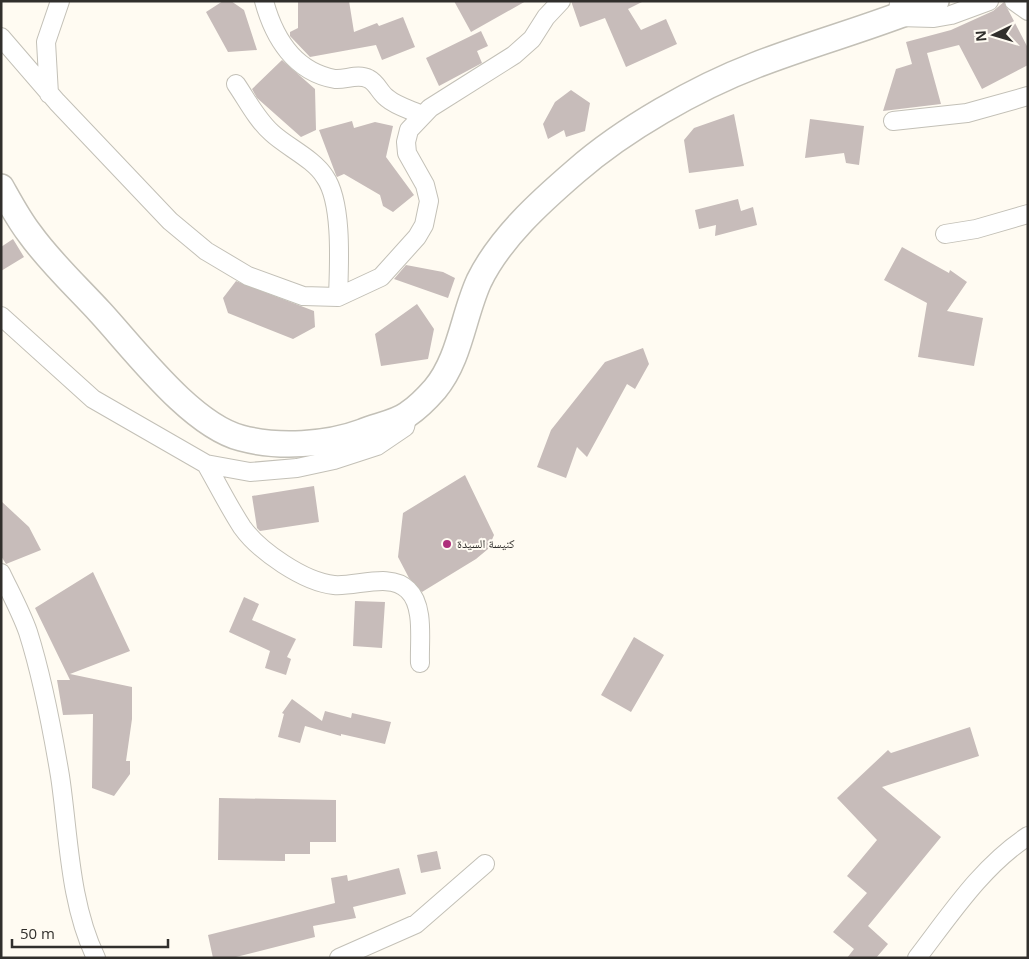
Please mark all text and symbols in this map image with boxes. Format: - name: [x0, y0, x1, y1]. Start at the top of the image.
- north arrow: [969, 10, 1019, 60]
- text: N: [971, 30, 991, 43]
- place label: كنيسة السيدة: [457, 535, 515, 552]
- marker: كنيسة السيدة: [441, 538, 453, 550]
- scale bar: [12, 916, 169, 948]
- text: 50 m: [20, 923, 55, 943]

